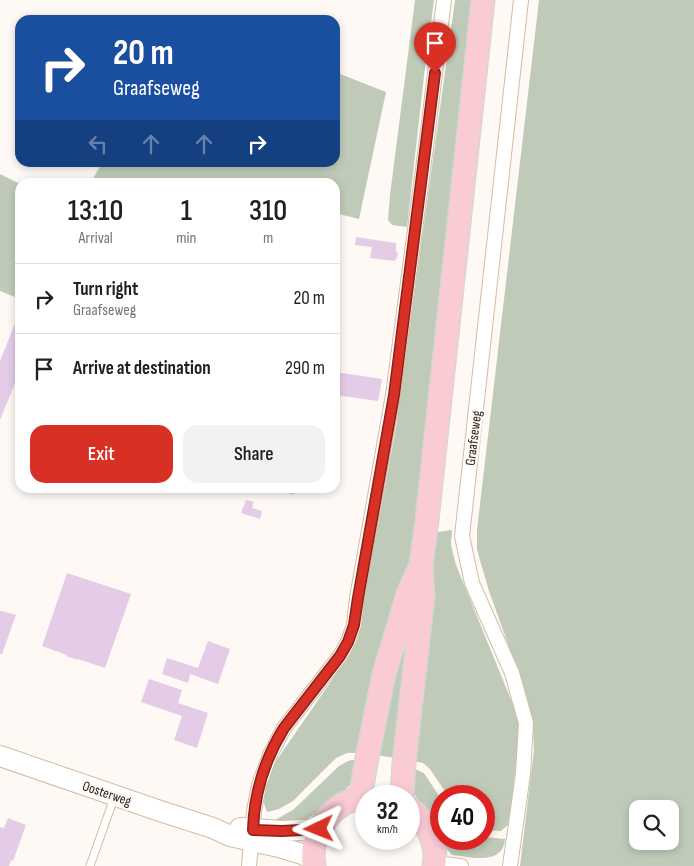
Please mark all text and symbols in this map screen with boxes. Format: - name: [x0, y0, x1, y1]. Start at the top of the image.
- pin: [414, 22, 456, 73]
- icon: arrive: [421, 29, 449, 57]
- text: 20 m: [113, 32, 174, 75]
- icon: right: [30, 35, 95, 100]
- text: Graafseweg: [113, 75, 200, 102]
- icon: left: [84, 130, 112, 158]
- icon: ahead: [137, 130, 165, 158]
- icon: ahead: [190, 130, 218, 158]
- icon: right: [243, 130, 271, 158]
- text: 13:10: [68, 193, 123, 229]
- text: 1: [181, 193, 192, 229]
- text: 310: [249, 193, 287, 229]
- text: Arrival: [78, 229, 113, 248]
- text: min: [176, 229, 196, 248]
- text: m: [263, 229, 273, 248]
- text: Turn right: [73, 278, 138, 301]
- icon: right: [30, 285, 58, 313]
- text: 20 m: [293, 287, 325, 310]
- text: Graafseweg: [73, 301, 136, 320]
- icon: arrive: [30, 355, 58, 383]
- text: Arrive at destination: [73, 357, 211, 380]
- text: 290 m: [285, 357, 325, 380]
- street label: Graafseweg: [462, 409, 485, 467]
- button: Exit: [30, 425, 173, 483]
- button: Share: [183, 425, 325, 483]
- street label: Oosterweg: [80, 777, 134, 810]
- speed limit sign: 40: [430, 785, 495, 850]
- text: 32: [376, 796, 399, 827]
- map controls: [629, 800, 679, 850]
- button: search: [629, 800, 679, 850]
- position arrow: [292, 802, 344, 854]
- text: km/h: [377, 822, 398, 837]

